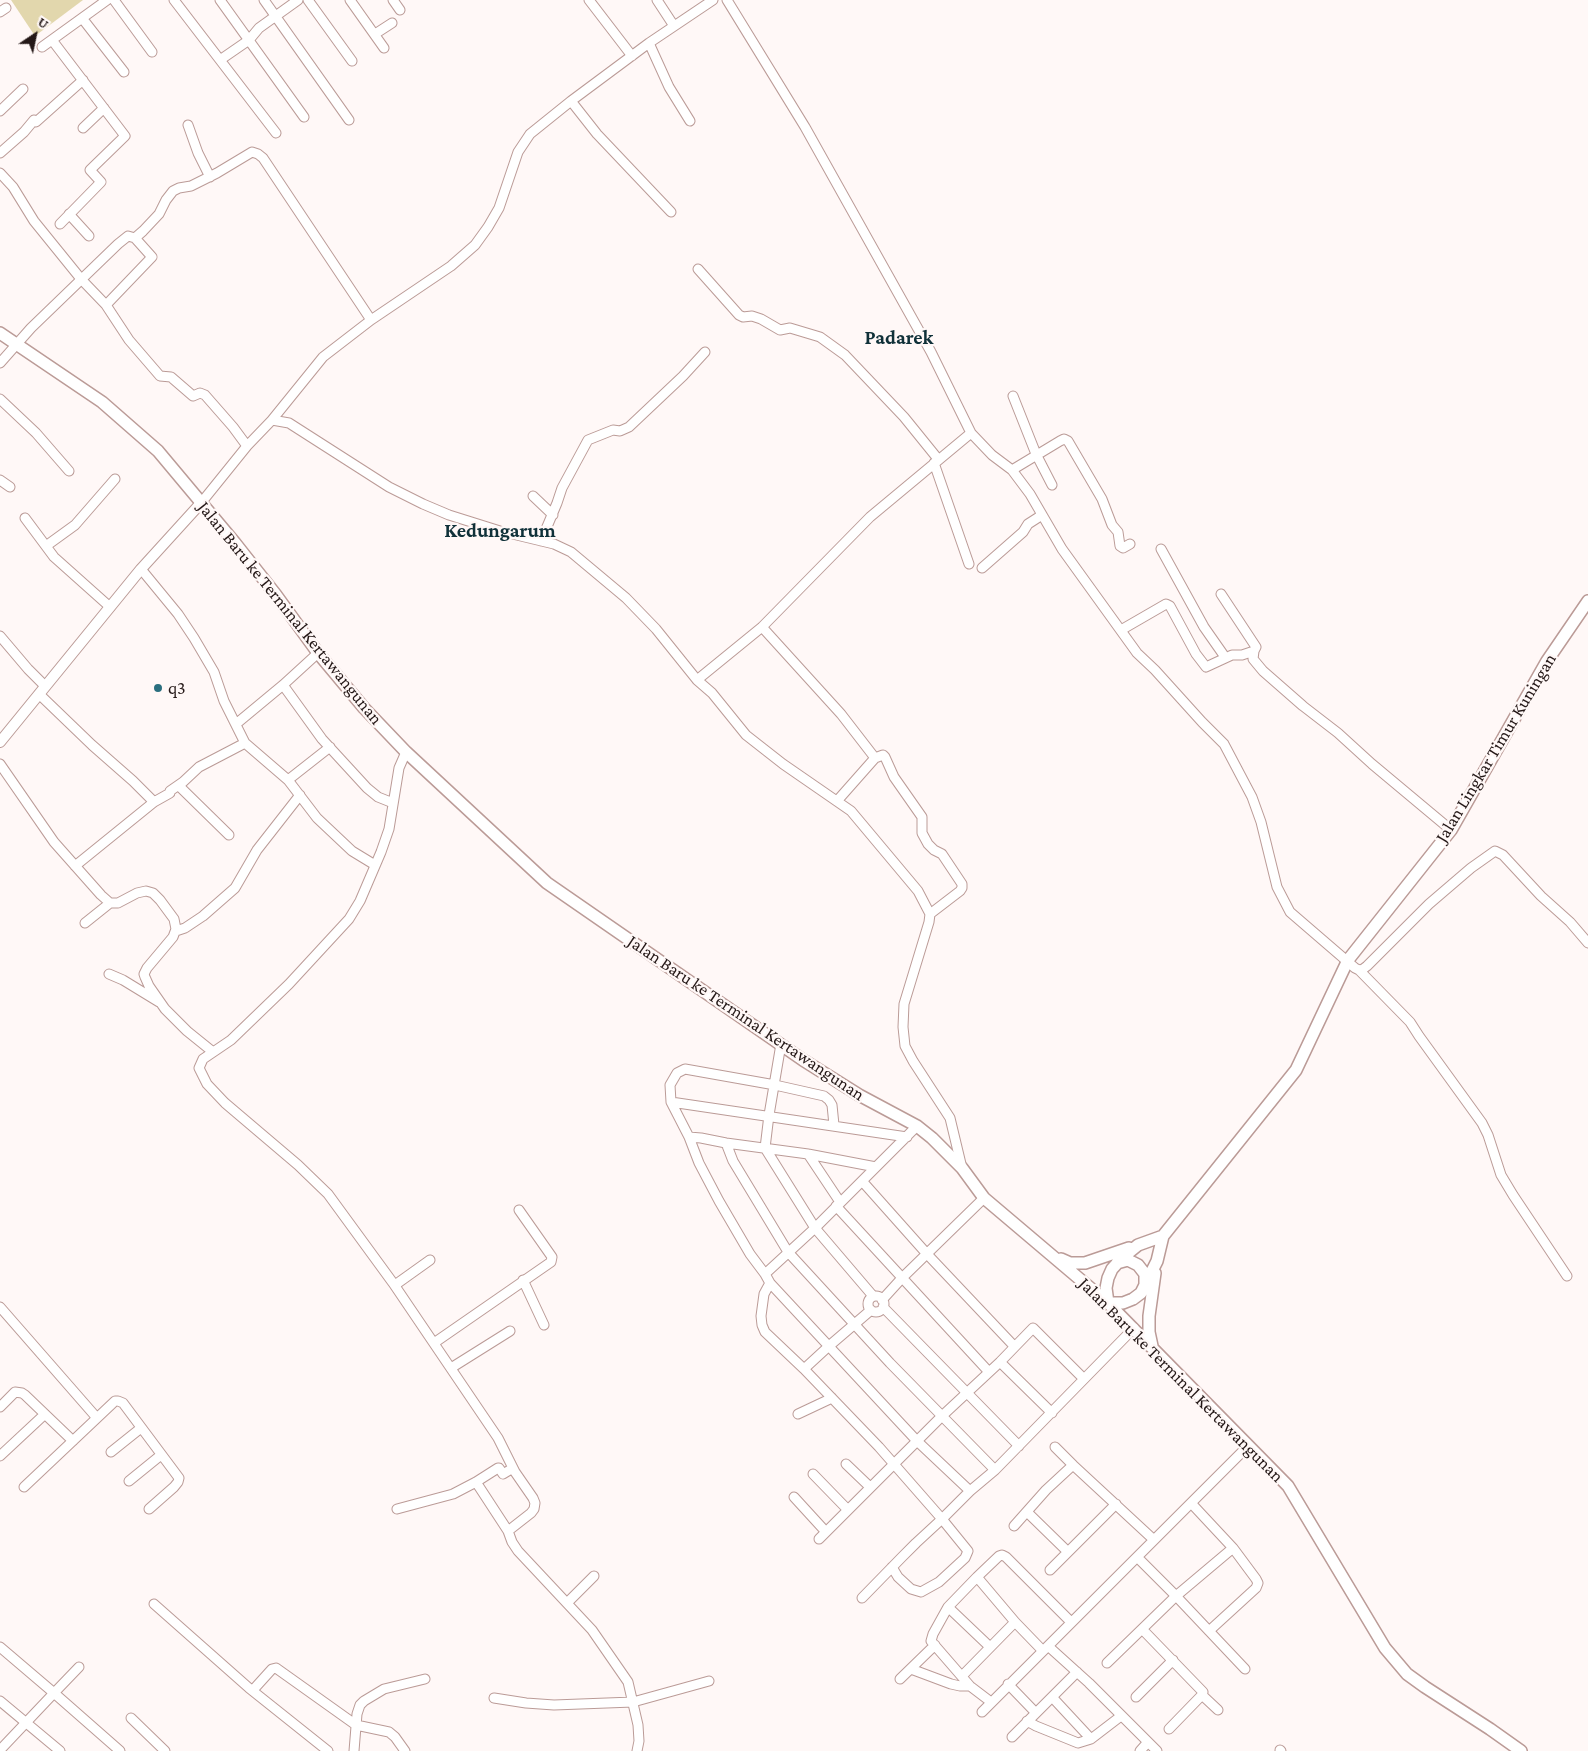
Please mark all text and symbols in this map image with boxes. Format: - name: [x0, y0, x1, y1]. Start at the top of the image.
- north arrow: [10, 10, 60, 60]
- text: U: [35, 13, 52, 32]
- district label: Padarek: [865, 326, 933, 350]
- street label: Jalan Baru ke Terminal Kertawangunan: [193, 497, 387, 729]
- district label: Kedungarum: [444, 519, 556, 543]
- street label: Jalan Lingkar Timur Kuningan: [1431, 649, 1561, 847]
- place label: q3: [168, 677, 186, 699]
- marker: q3: [152, 682, 164, 694]
- street label: Jalan Baru ke Terminal Kertawangunan: [623, 930, 869, 1106]
- street label: Jalan Baru ke Terminal Kertawangunan: [1074, 1273, 1288, 1487]

